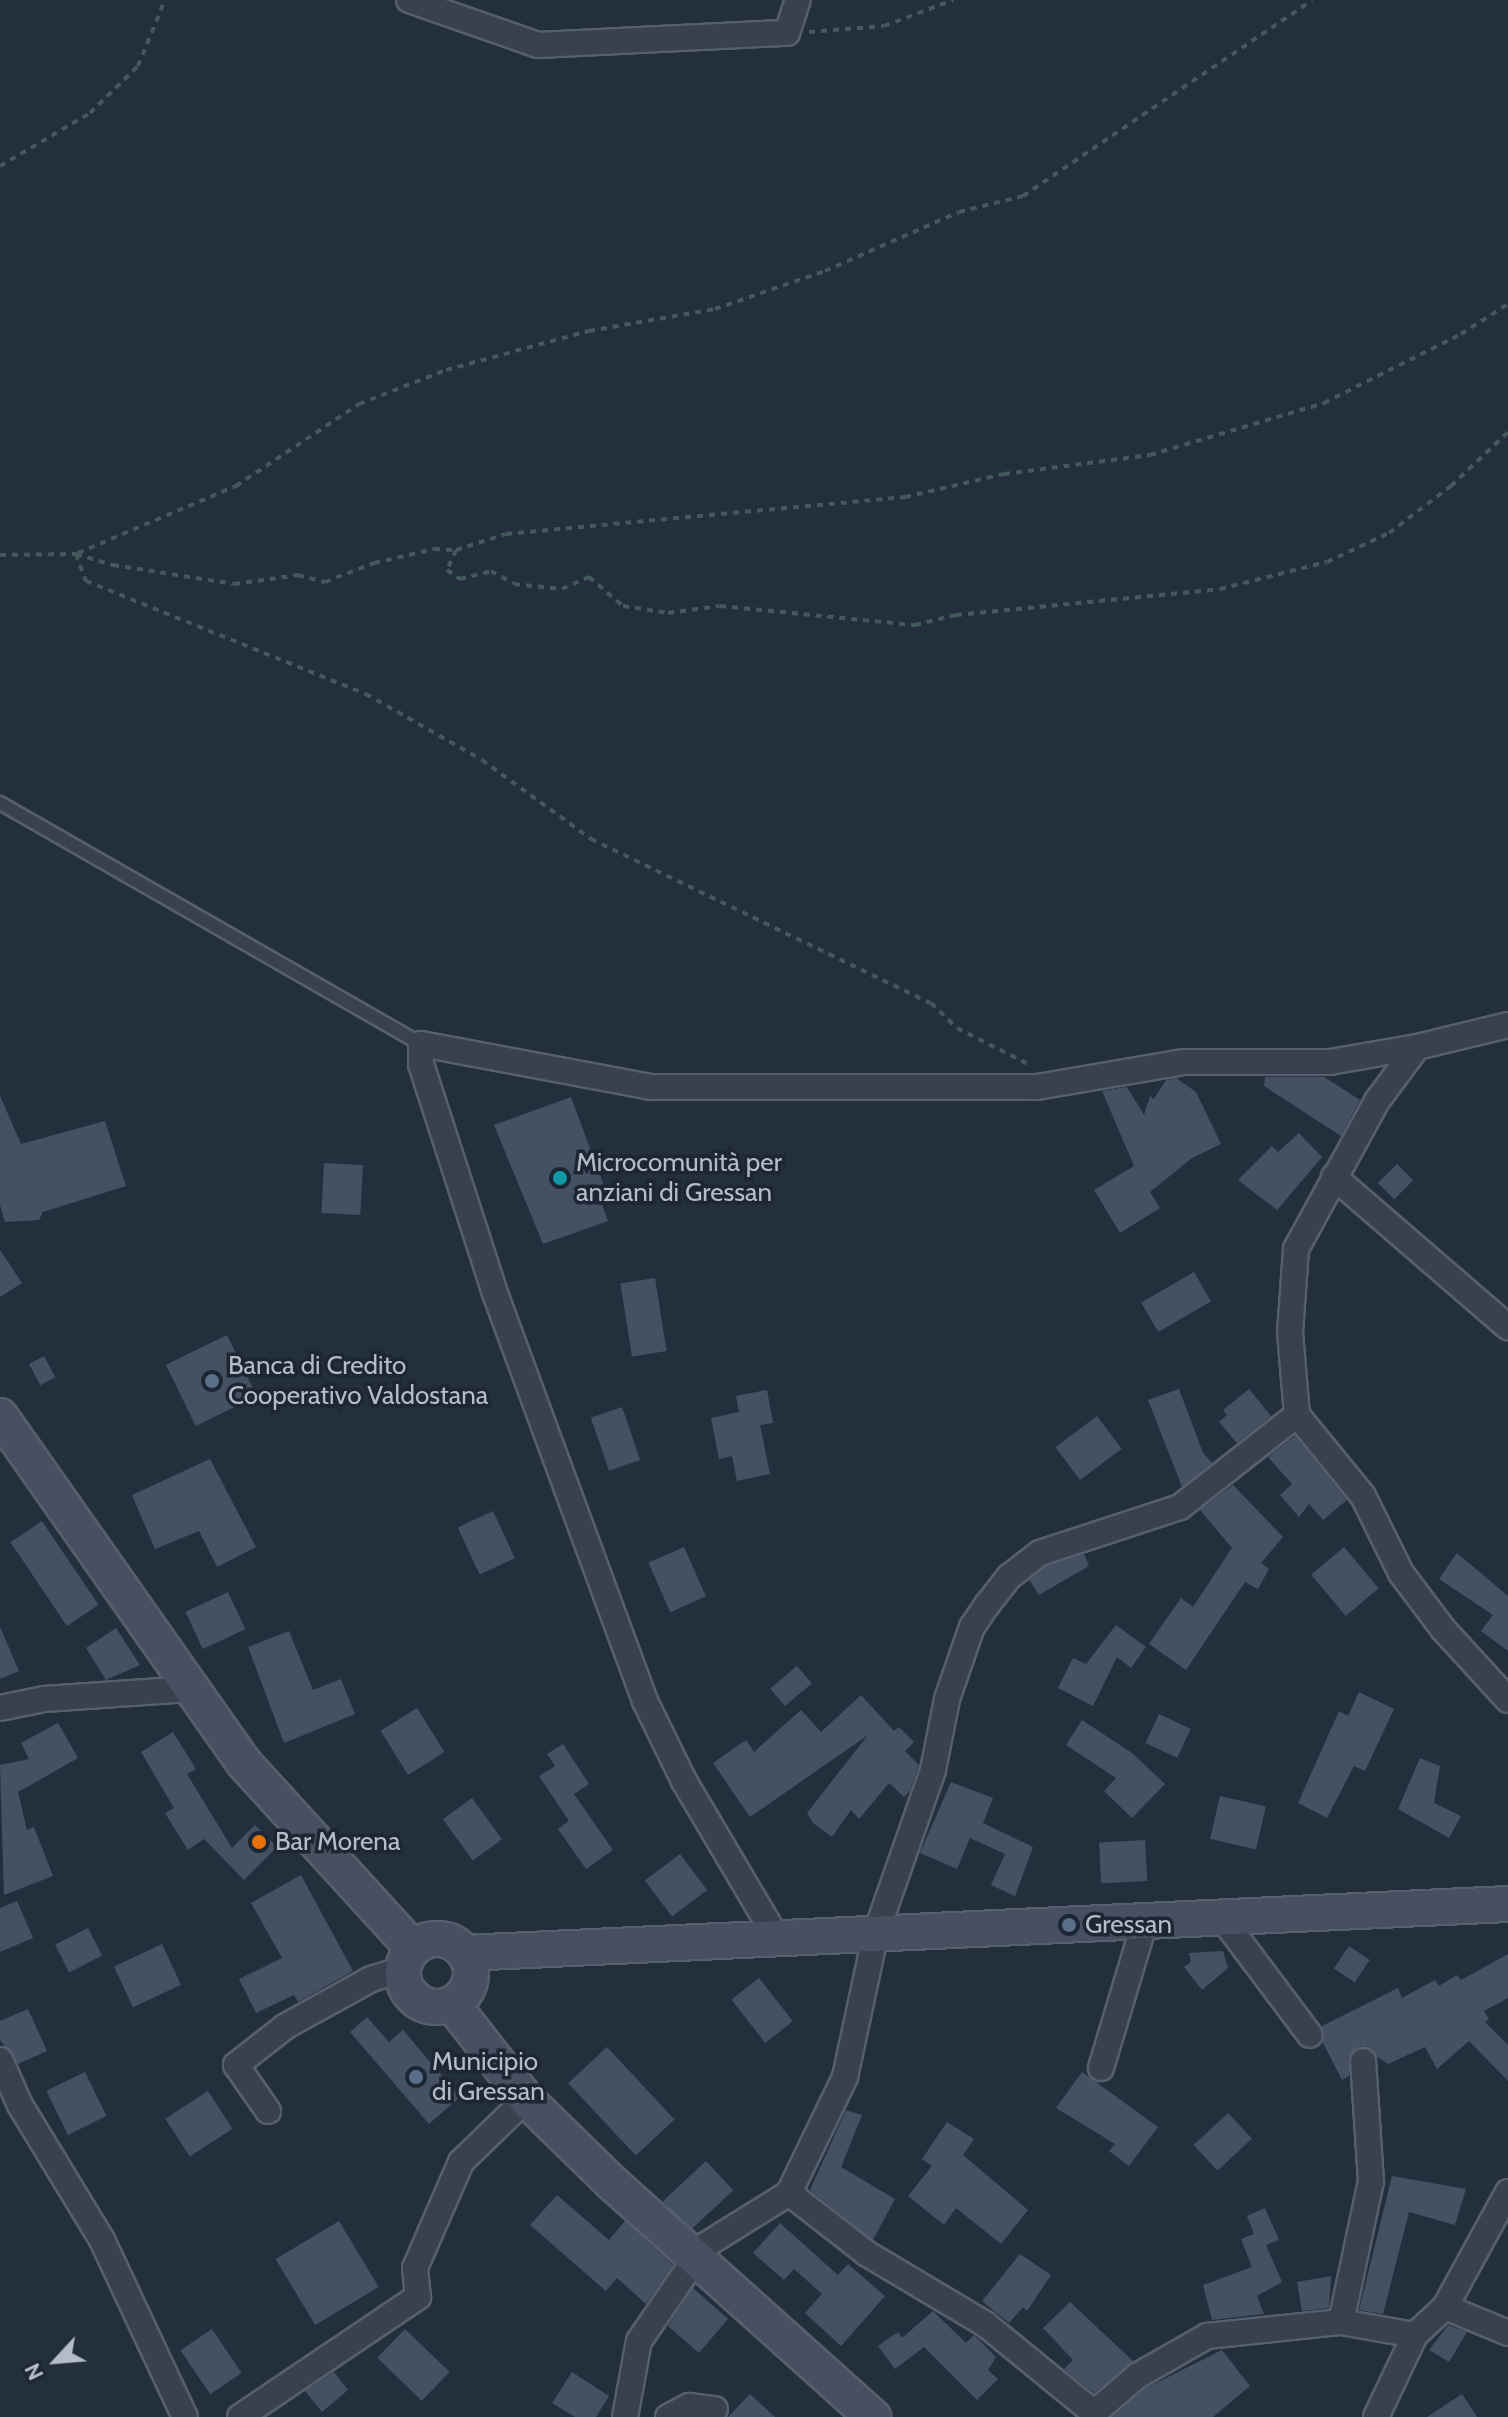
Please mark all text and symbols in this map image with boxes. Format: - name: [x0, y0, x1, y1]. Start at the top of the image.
- place label: Microcomunità per anziani di Gressan: [576, 1147, 782, 1208]
- marker: Microcomunità per anziani di Gressan: [551, 1169, 569, 1187]
- place label: Banca di Credito Cooperativo Valdostana: [228, 1350, 488, 1412]
- marker: Banca di Credito Cooperativo Valdostana: [203, 1372, 221, 1390]
- place label: Bar Morena: [275, 1826, 400, 1858]
- marker: Bar Morena: [250, 1833, 268, 1851]
- place label: Gressan: [1085, 1909, 1172, 1941]
- marker: Gressan: [1060, 1916, 1078, 1934]
- place label: Municipio di Gressan: [432, 2046, 545, 2108]
- marker: Municipio di Gressan: [407, 2068, 425, 2086]
- north arrow: [16, 2321, 96, 2401]
- text: N: [18, 2359, 50, 2385]

